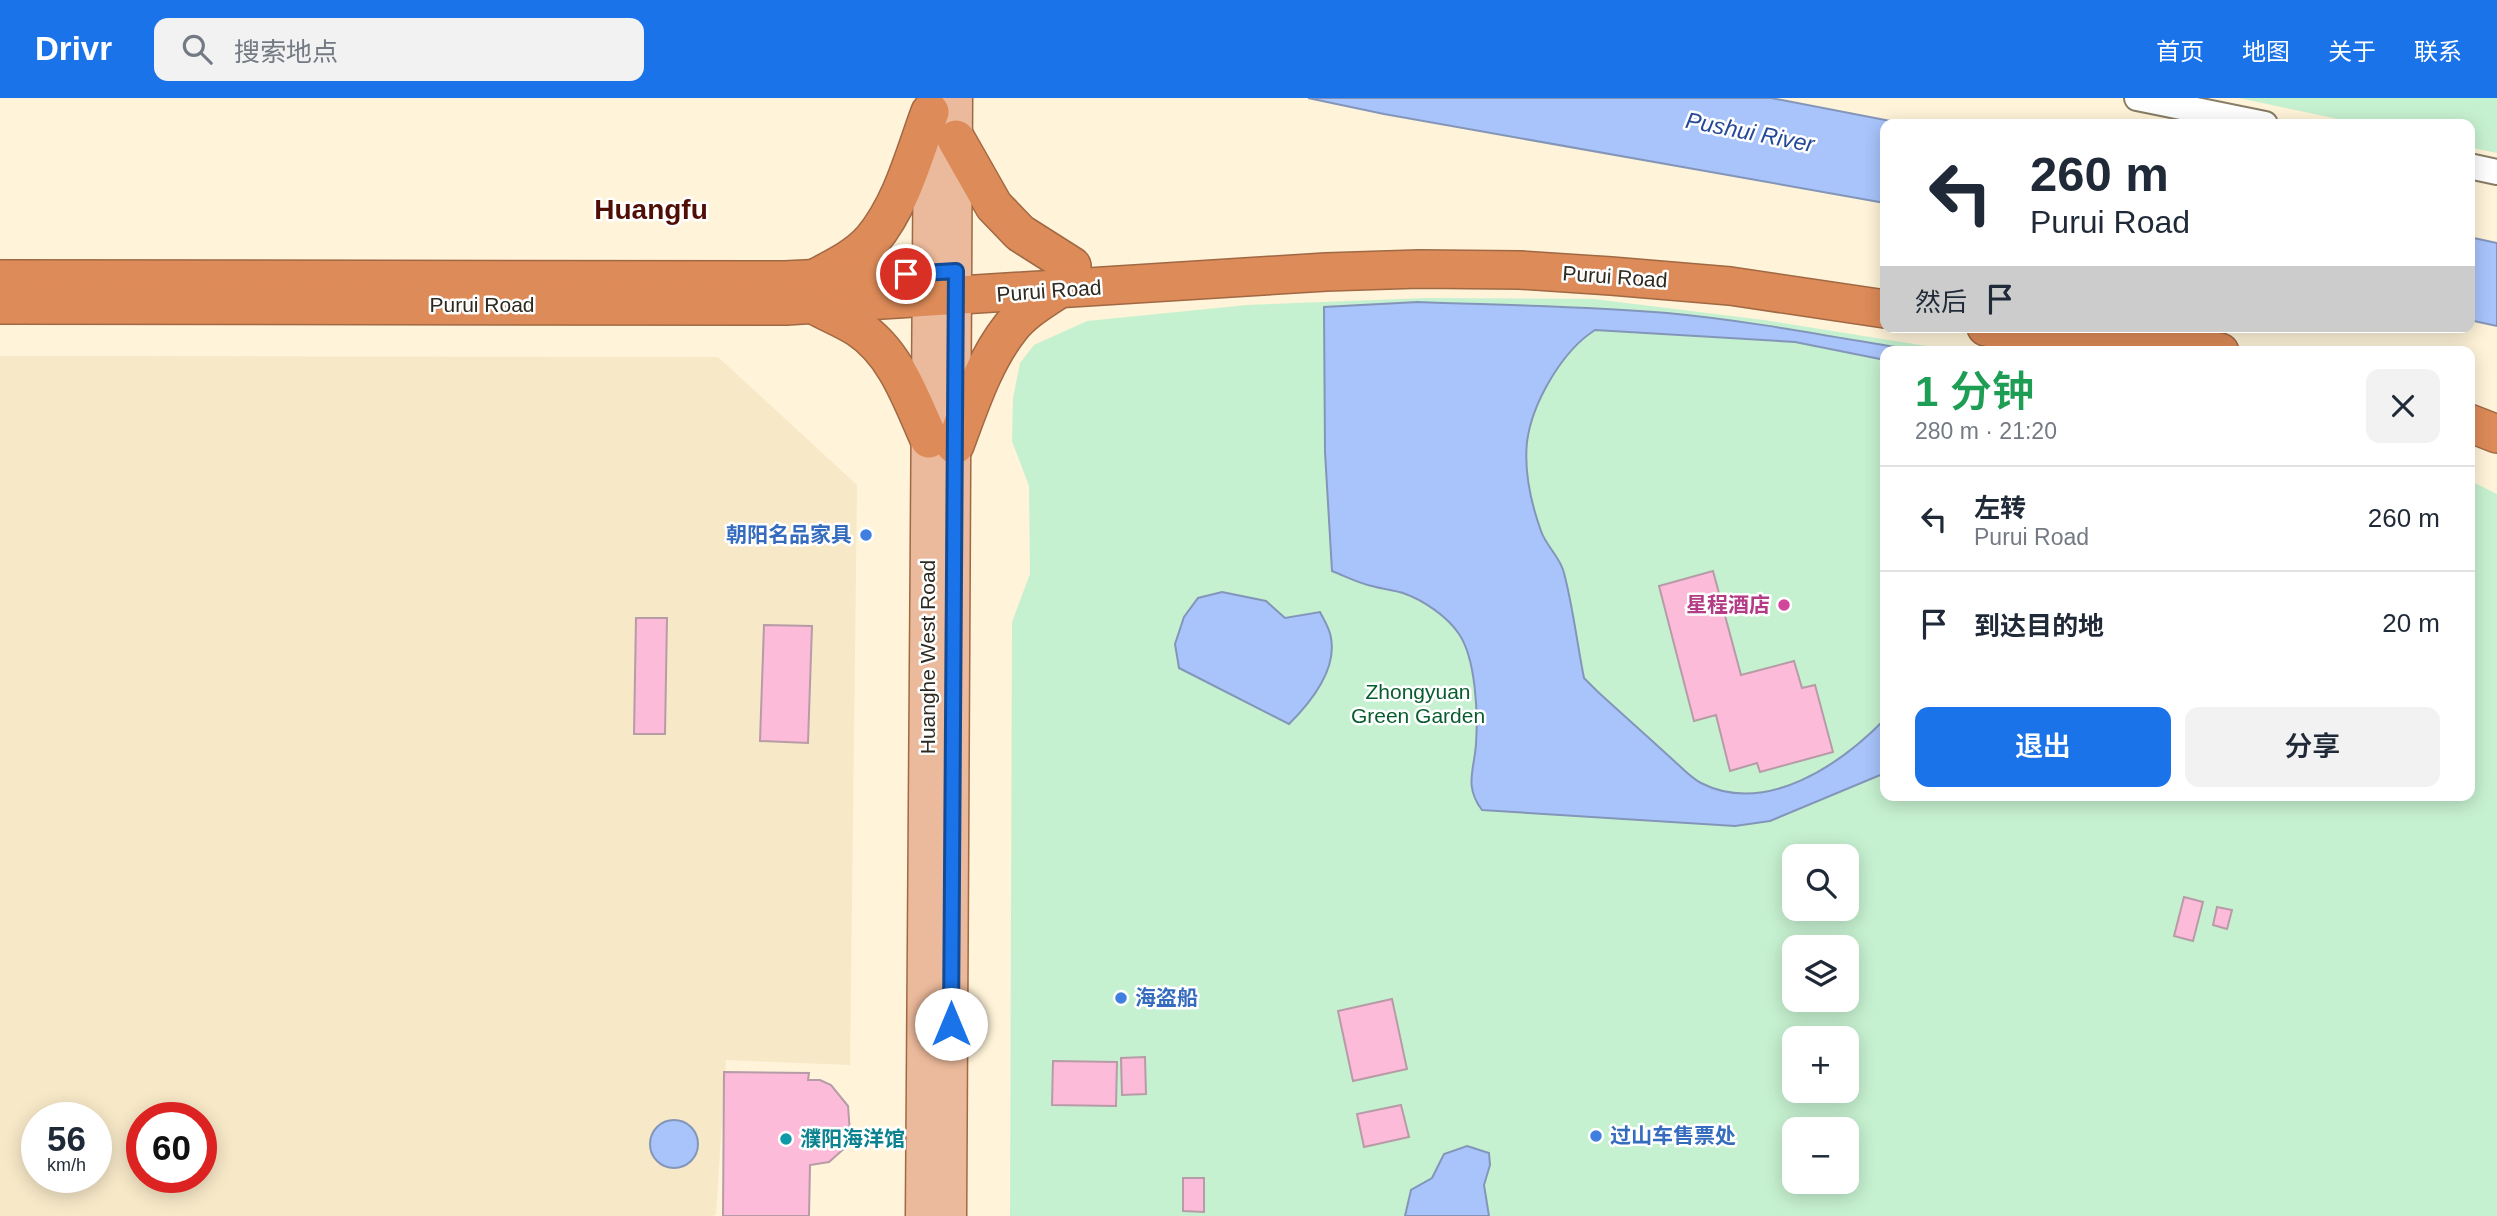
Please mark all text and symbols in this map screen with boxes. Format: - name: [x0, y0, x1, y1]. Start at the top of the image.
- search box: [154, 18, 644, 81]
- text: Drivr: [35, 30, 112, 67]
- icon: search: [178, 30, 216, 68]
- text: 搜索地点: [234, 37, 338, 67]
- text: 首页: [2156, 38, 2204, 65]
- text: 地图: [2242, 38, 2290, 65]
- text: 关于: [2328, 38, 2376, 65]
- text: 联系: [2414, 38, 2462, 65]
- water label: Pushui River: [1684, 107, 1818, 157]
- icon: left: [1915, 147, 2006, 238]
- text: 260 m: [2030, 147, 2169, 201]
- district label: Huangfu: [594, 194, 708, 225]
- text: Purui Road: [2030, 204, 2190, 240]
- pin: [876, 244, 936, 304]
- icon: arrive: [887, 255, 925, 293]
- street label: Purui Road: [1562, 261, 1668, 292]
- street label: Purui Road: [996, 275, 1102, 306]
- icon: arrive: [1981, 280, 2019, 318]
- text: 然后: [1915, 287, 1967, 317]
- street label: Purui Road: [429, 293, 535, 316]
- text: 1 分钟: [1915, 368, 2034, 415]
- button: close: [2366, 369, 2440, 443]
- text: 280 m · 21:20: [1915, 418, 2057, 444]
- text: 左转: [1974, 493, 2026, 523]
- icon: left: [1915, 500, 1953, 538]
- text: 260 m: [2368, 503, 2440, 533]
- place label: 朝阳名品家具: [726, 523, 852, 546]
- text: Purui Road: [1974, 524, 2089, 550]
- marker: 朝阳名品家具: [858, 527, 874, 543]
- street label: Huanghe West Road: [916, 560, 939, 754]
- place label: 星程酒店: [1686, 593, 1770, 616]
- marker: 星程酒店: [1776, 597, 1792, 613]
- icon: arrive: [1915, 605, 1953, 643]
- text: 20 m: [2382, 608, 2440, 638]
- text: 到达目的地: [1974, 611, 2104, 641]
- park label: Zhongyuan Green Garden: [1351, 680, 1485, 727]
- button: 退出: [1915, 707, 2171, 787]
- button: 分享: [2185, 707, 2440, 787]
- map controls: [1782, 844, 1859, 1194]
- button: search: [1782, 844, 1859, 921]
- button: layers: [1782, 935, 1859, 1012]
- place label: 海盗船: [1135, 986, 1198, 1009]
- position arrow: [914, 987, 988, 1061]
- marker: 海盗船: [1113, 990, 1129, 1006]
- button: +: [1782, 1026, 1859, 1103]
- speed limit sign: 60: [126, 1102, 217, 1193]
- button: −: [1782, 1117, 1859, 1194]
- text: 56: [47, 1119, 86, 1158]
- place label: 过山车售票处: [1610, 1124, 1736, 1147]
- place label: 濮阳海洋馆: [800, 1127, 905, 1150]
- marker: 过山车售票处: [1588, 1128, 1604, 1144]
- marker: 濮阳海洋馆: [778, 1131, 794, 1147]
- text: km/h: [47, 1155, 86, 1175]

